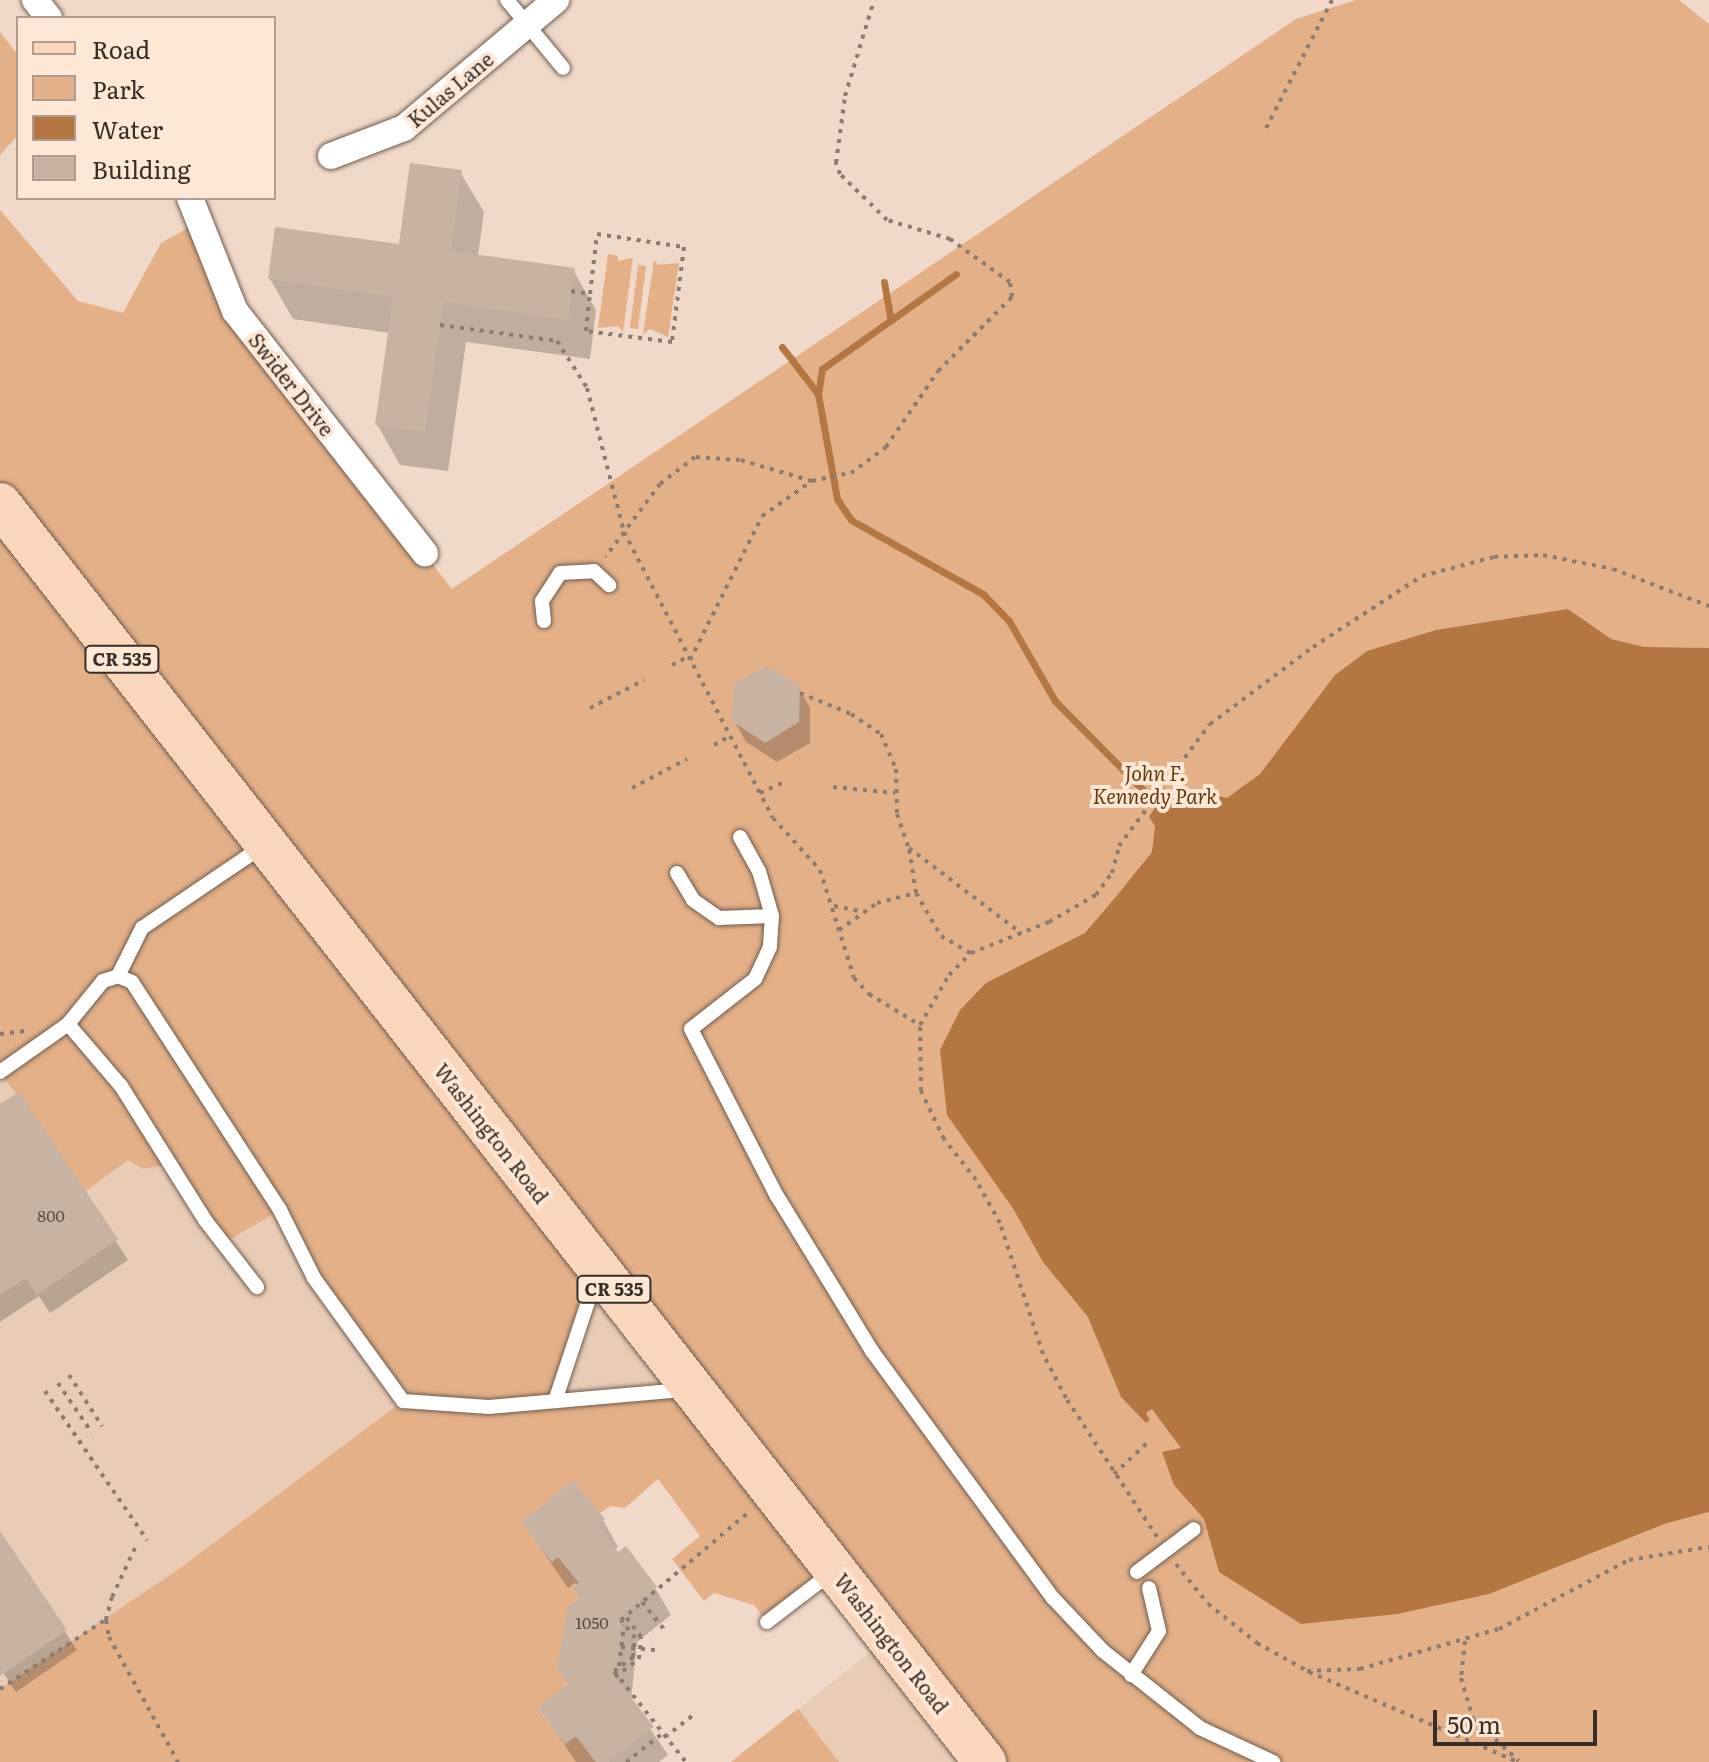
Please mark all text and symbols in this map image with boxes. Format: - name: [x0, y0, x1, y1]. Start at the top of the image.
- legend: [16, 16, 276, 200]
- text: Road: [92, 31, 150, 66]
- street label: Kulas Lane: [402, 46, 498, 132]
- text: Park: [92, 71, 145, 106]
- text: Water: [92, 111, 163, 146]
- text: Building: [92, 151, 191, 186]
- street label: Swider Drive: [244, 328, 340, 440]
- road number: CR 535: [84, 645, 160, 673]
- park label: John F. Kennedy Park: [1093, 761, 1217, 808]
- street label: Washington Road: [430, 1058, 554, 1208]
- house number: 800: [37, 1205, 65, 1225]
- road number: CR 535: [576, 1275, 652, 1303]
- street label: Washington Road: [830, 1568, 954, 1718]
- house number: 1050: [575, 1612, 609, 1632]
- scale bar: [1437, 1694, 1601, 1744]
- text: 50 m: [1447, 1706, 1501, 1741]

